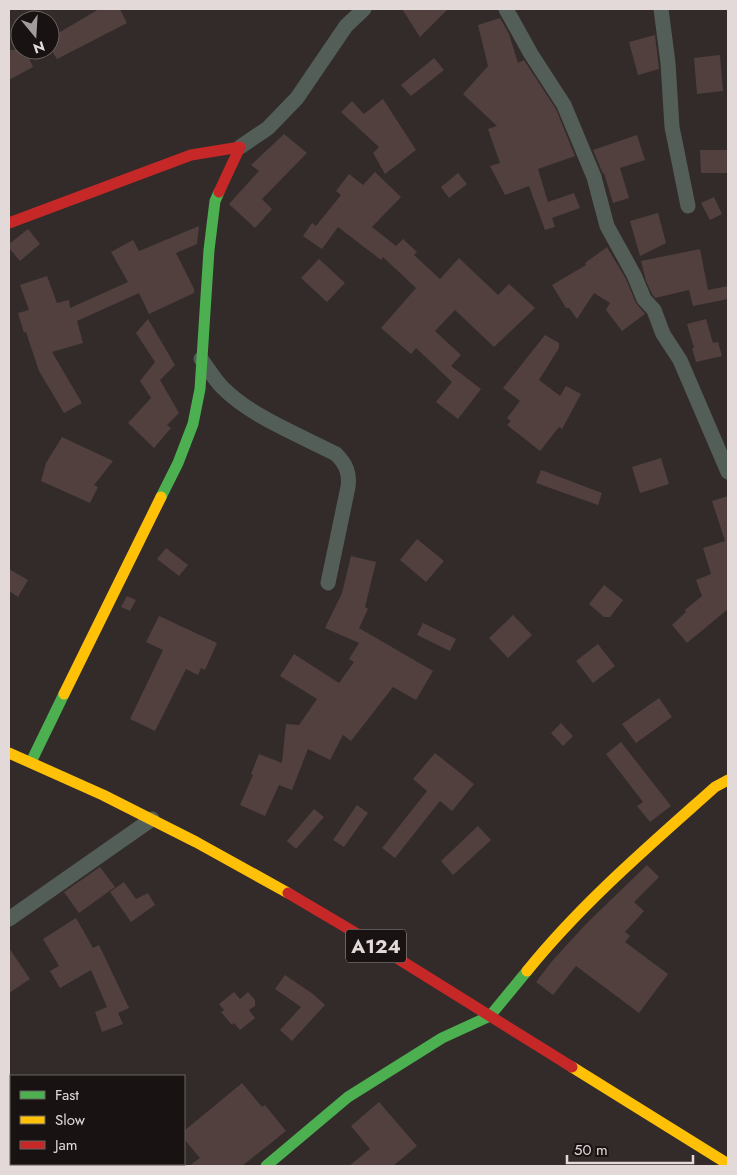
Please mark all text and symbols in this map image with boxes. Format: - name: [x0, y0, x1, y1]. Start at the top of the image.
- north arrow: [10, 10, 60, 60]
- text: N: [31, 36, 47, 59]
- road number: A124: [346, 929, 406, 962]
- legend: [10, 1075, 185, 1165]
- text: Fast: [55, 1084, 79, 1106]
- text: Slow: [55, 1109, 86, 1131]
- scale bar: [567, 1132, 693, 1164]
- text: Jam: [53, 1134, 78, 1156]
- text: 50 m: [574, 1139, 608, 1161]

